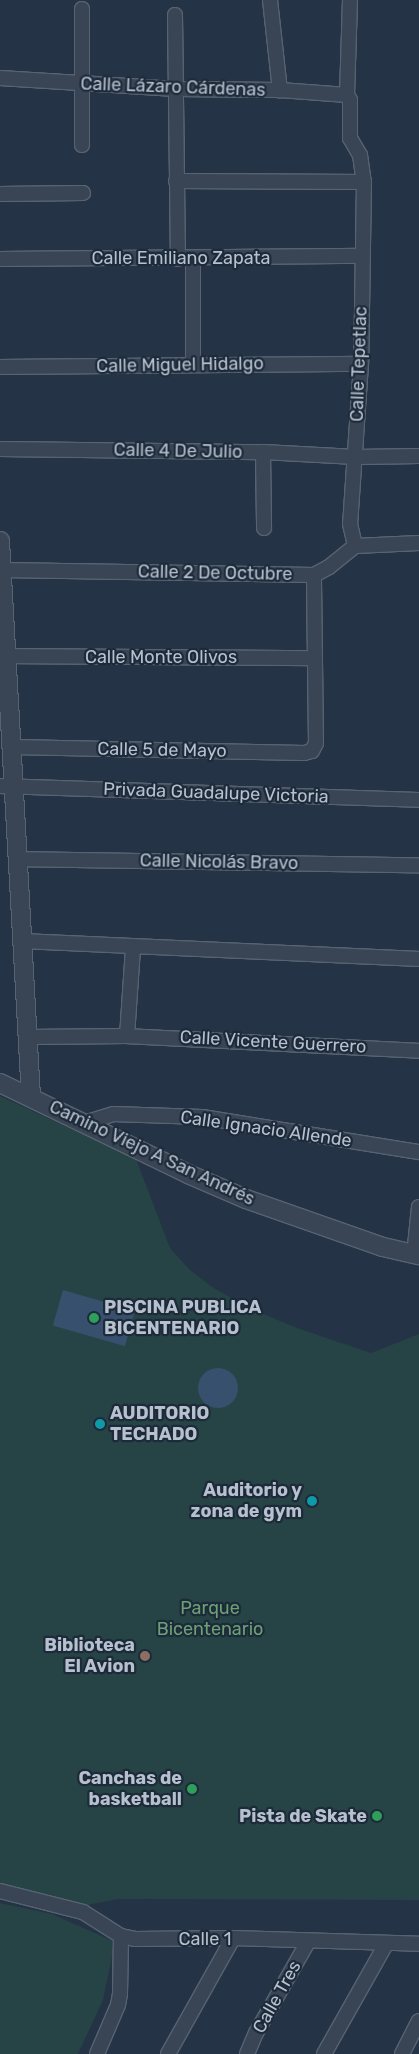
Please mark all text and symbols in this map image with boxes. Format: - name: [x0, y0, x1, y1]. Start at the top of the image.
- street label: Calle Lázaro Cárdenas: [80, 73, 266, 101]
- street label: Calle Emiliano Zapata: [91, 247, 271, 269]
- street label: Calle Tepetlac: [346, 306, 372, 422]
- street label: Calle Miguel Hidalgo: [96, 353, 264, 377]
- street label: Calle 4 De Julio: [113, 439, 243, 463]
- street label: Calle 2 De Octubre: [138, 561, 292, 585]
- street label: Calle Monte Olivos: [85, 646, 237, 668]
- street label: Calle 5 de Mayo: [97, 738, 227, 762]
- street label: Privada Guadalupe Victoria: [103, 778, 329, 808]
- street label: Calle Nicolás Bravo: [140, 850, 298, 874]
- street label: Calle Vicente Guerrero: [179, 1026, 367, 1058]
- street label: Camino Viejo A San Andrés: [45, 1095, 259, 1211]
- street label: Calle Ignacio Allende: [179, 1106, 353, 1152]
- place label: PISCINA PUBLICA BICENTENARIO: [104, 1297, 262, 1340]
- marker: PISCINA PUBLICA BICENTENARIO: [88, 1312, 100, 1324]
- place label: AUDITORIO TECHADO: [110, 1403, 209, 1446]
- marker: AUDITORIO TECHADO: [94, 1418, 106, 1430]
- place label: Auditorio y zona de gym: [191, 1480, 302, 1522]
- marker: Auditorio y zona de gym: [306, 1495, 318, 1507]
- park label: Parque Bicentenario: [157, 1598, 263, 1640]
- place label: Biblioteca El Avion: [44, 1635, 135, 1678]
- marker: Biblioteca El Avion: [139, 1650, 151, 1662]
- place label: Canchas de basketball: [78, 1768, 182, 1810]
- marker: Canchas de basketball: [186, 1783, 198, 1795]
- place label: Pista de Skate: [239, 1805, 367, 1827]
- marker: Pista de Skate: [371, 1810, 383, 1822]
- street label: Calle 1: [179, 1928, 231, 1950]
- street label: Calle Tres: [248, 1957, 306, 2037]

